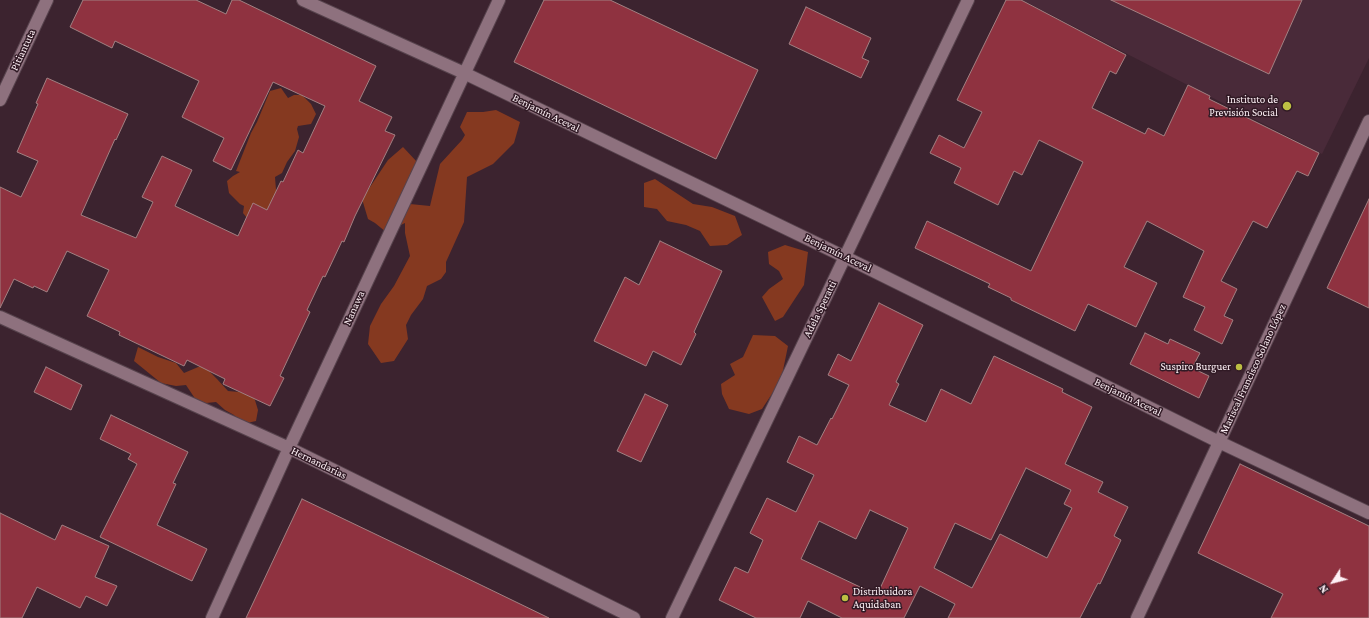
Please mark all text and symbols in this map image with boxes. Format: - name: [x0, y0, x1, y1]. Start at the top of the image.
- street label: Pitiantuta: [8, 27, 38, 73]
- street label: Benjamín Aceval: [510, 91, 582, 135]
- place label: Instituto de Previsión Social: [1209, 93, 1278, 119]
- marker: Instituto de Previsión Social: [1281, 100, 1293, 112]
- street label: Benjamín Aceval: [802, 231, 874, 275]
- street label: Adela Speratti: [801, 278, 839, 340]
- street label: Nanawa: [340, 289, 368, 327]
- street label: Mariscal Francisco Solano López: [1217, 302, 1289, 436]
- place label: Suspiro Burguer: [1160, 360, 1231, 374]
- marker: Suspiro Burguer: [1234, 362, 1244, 372]
- street label: Benjamín Aceval: [1092, 375, 1164, 419]
- street label: Hernandarias: [289, 444, 349, 482]
- north arrow: [1313, 562, 1353, 602]
- text: N: [1316, 582, 1330, 596]
- place label: Distribuidora Aquidaban: [853, 585, 912, 611]
- marker: Distribuidora Aquidaban: [840, 593, 850, 603]

